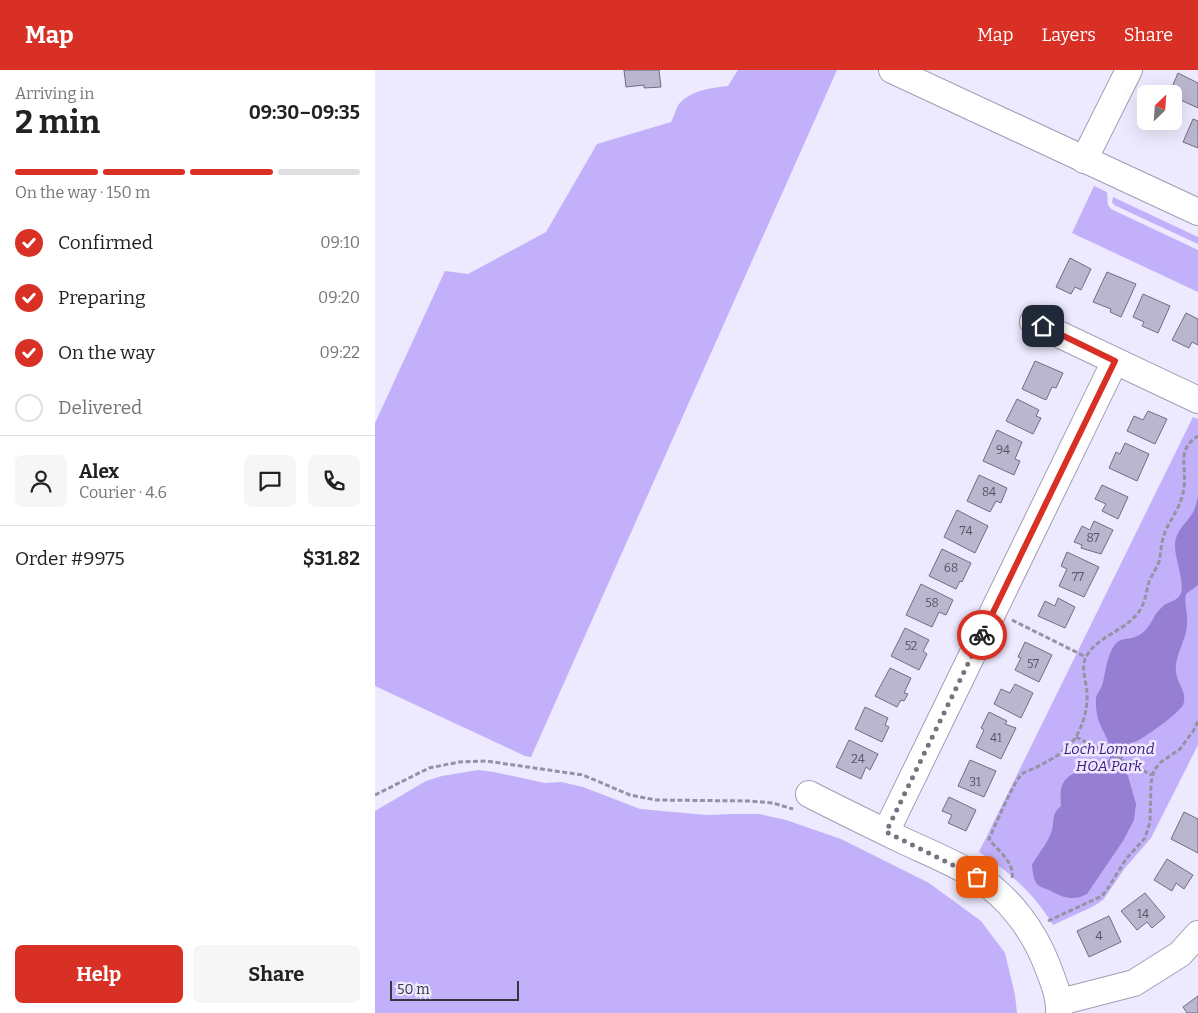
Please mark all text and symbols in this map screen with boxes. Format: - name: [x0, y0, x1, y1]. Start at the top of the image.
- text: Map: [25, 21, 74, 49]
- text: Map: [977, 24, 1013, 46]
- text: Layers: [1041, 24, 1096, 46]
- text: Share: [1124, 24, 1173, 46]
- text: Arriving in: [15, 84, 94, 103]
- north arrow: [1137, 85, 1183, 130]
- map controls: [1137, 85, 1182, 130]
- text: 09:30–09:35: [249, 101, 360, 124]
- text: 2 min: [15, 103, 100, 141]
- text: On the way · 150 m: [15, 183, 150, 202]
- icon: check: [15, 229, 43, 257]
- text: Confirmed: [58, 231, 153, 254]
- text: 09:10: [320, 233, 360, 252]
- icon: check: [15, 284, 43, 312]
- text: Preparing: [58, 286, 146, 309]
- text: 09:20: [318, 288, 360, 307]
- pin: [1022, 305, 1064, 347]
- icon: home: [1029, 312, 1057, 340]
- icon: check: [15, 339, 43, 367]
- text: On the way: [58, 341, 155, 364]
- text: 09:22: [320, 343, 360, 362]
- text: Delivered: [58, 396, 142, 419]
- house number: 94: [996, 443, 1010, 457]
- button: person: [15, 455, 67, 507]
- button: chat: [244, 455, 296, 507]
- button: phone: [308, 455, 360, 507]
- text: Alex: [79, 460, 119, 483]
- text: Courier · 4.6: [79, 483, 167, 502]
- house number: 84: [982, 485, 996, 499]
- house number: 74: [960, 524, 972, 538]
- house number: 87: [1086, 531, 1100, 545]
- text: Order #9975: [15, 547, 125, 570]
- text: $31.82: [303, 547, 360, 570]
- house number: 68: [944, 561, 958, 575]
- house number: 77: [1072, 570, 1084, 584]
- house number: 58: [925, 596, 939, 610]
- courier: [957, 610, 1007, 660]
- icon: bike: [968, 621, 996, 649]
- house number: 52: [905, 639, 917, 653]
- house number: 57: [1027, 657, 1039, 671]
- house number: 41: [990, 731, 1002, 745]
- park label: Loch Lomond HOA Park: [1064, 740, 1155, 775]
- house number: 24: [851, 752, 865, 766]
- house number: 31: [969, 775, 981, 789]
- pin: [956, 856, 998, 898]
- icon: bag: [963, 863, 991, 891]
- house number: 14: [1137, 907, 1149, 921]
- house number: 4: [1095, 929, 1103, 943]
- button: Help: [15, 945, 183, 1003]
- button: Share: [193, 945, 360, 1003]
- scale bar: [390, 978, 519, 1001]
- text: 50 m: [397, 981, 430, 998]

